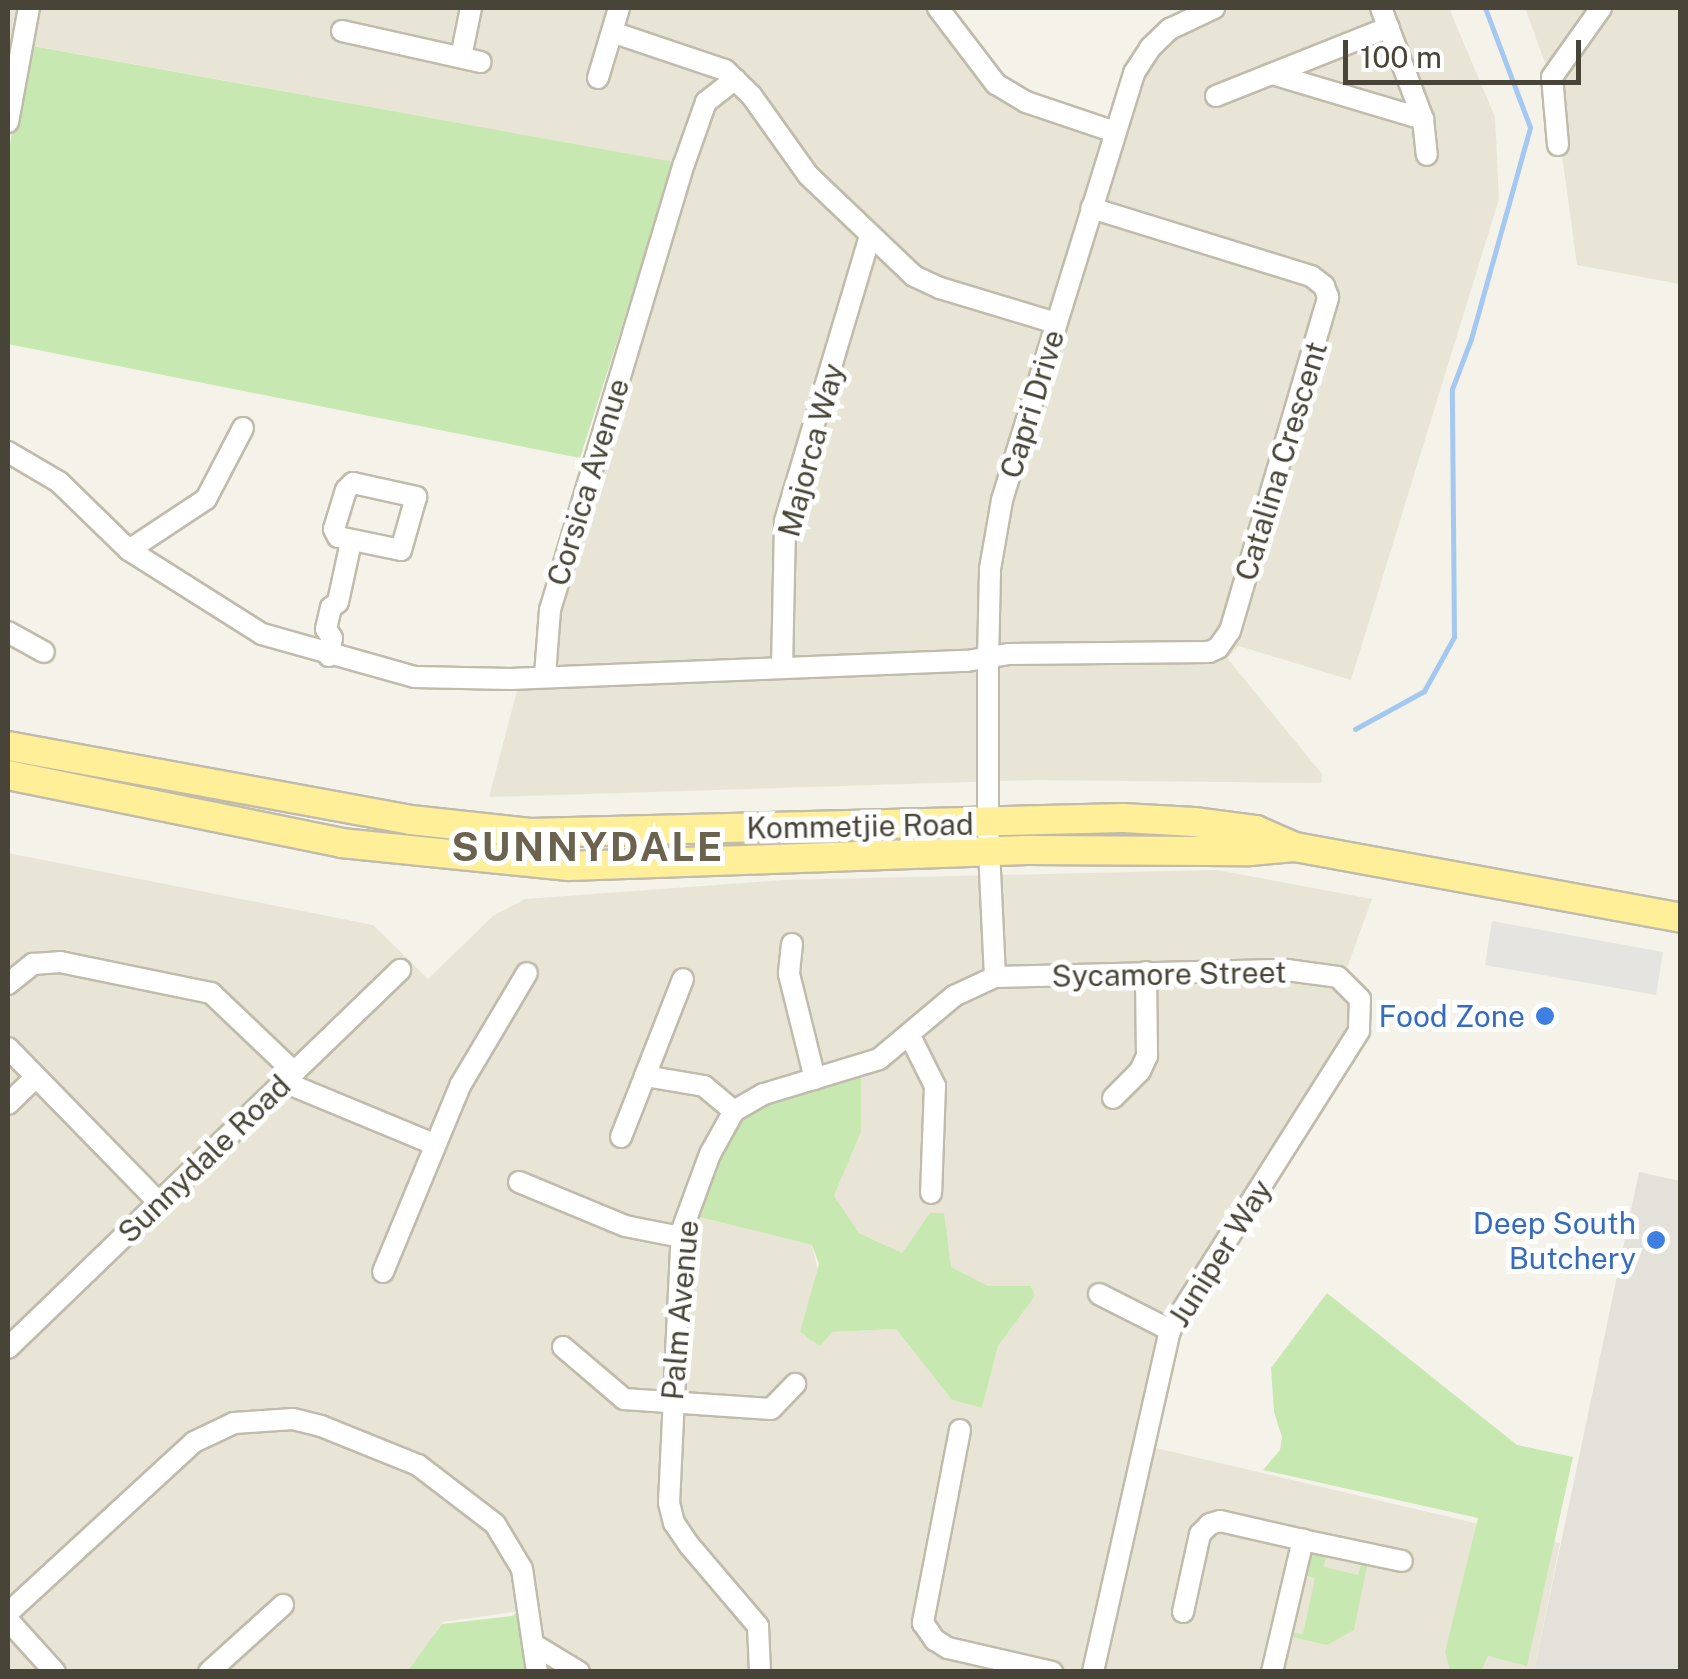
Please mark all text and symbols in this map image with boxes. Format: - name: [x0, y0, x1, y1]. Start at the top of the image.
- scale bar: [1348, 20, 1586, 82]
- text: 100 m: [1360, 39, 1442, 75]
- street label: Capri Drive: [992, 326, 1072, 482]
- street label: Catalina Crescent: [1228, 337, 1334, 585]
- street label: Majorca Way: [770, 359, 852, 541]
- street label: Corsica Avenue: [539, 374, 637, 590]
- street label: Kommetjie Road: [746, 806, 974, 846]
- district label: SUNNYDALE: [451, 823, 725, 871]
- street label: Sycamore Street: [1051, 954, 1287, 994]
- place label: Food Zone: [1379, 998, 1525, 1034]
- marker: Food Zone: [1534, 1005, 1556, 1027]
- street label: Sunnydale Road: [110, 1068, 298, 1250]
- street label: Juniper Way: [1160, 1172, 1280, 1334]
- place label: Deep South Butchery: [1473, 1205, 1636, 1276]
- street label: Palm Avenue: [654, 1218, 706, 1402]
- marker: Deep South Butchery: [1645, 1229, 1667, 1251]

